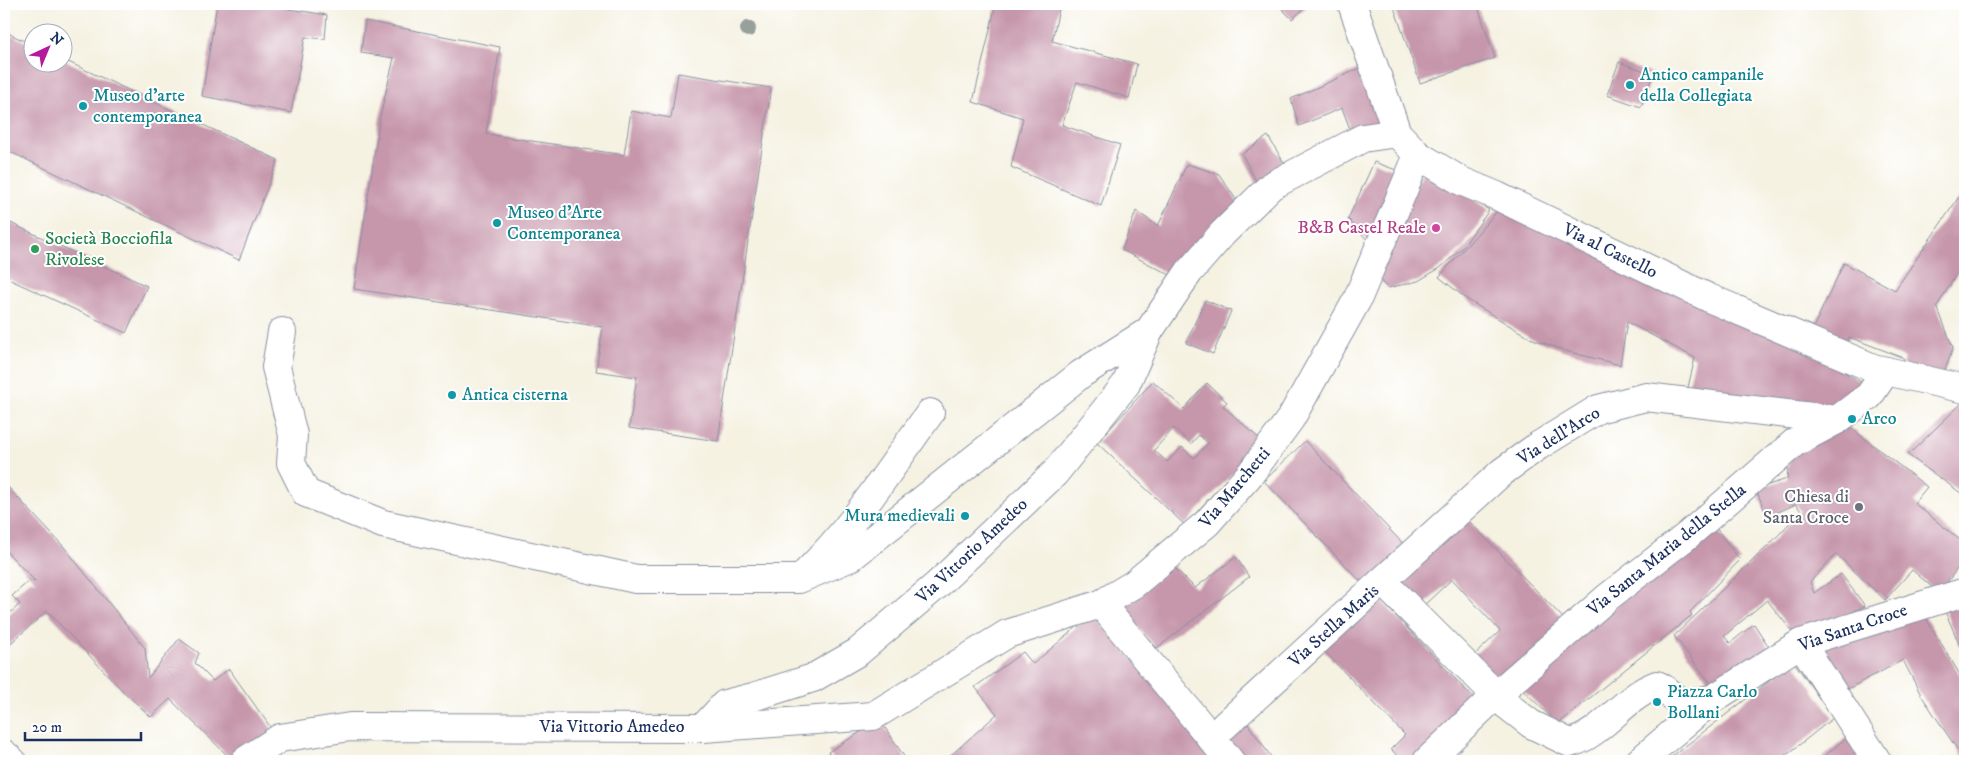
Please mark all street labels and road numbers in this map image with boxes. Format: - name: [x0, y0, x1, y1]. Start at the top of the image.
- street label: Via al Castello: [1558, 218, 1661, 283]
- street label: Via dell'Arco: [1513, 402, 1605, 471]
- street label: Via Marchetti: [1194, 443, 1275, 534]
- street label: Via Santa Maria della Stella: [1582, 479, 1751, 621]
- street label: Via Vittorio Amedeo: [911, 493, 1033, 609]
- street label: Via Stella Maris: [1284, 580, 1384, 673]
- street label: Via Santa Croce: [1795, 599, 1910, 657]
- street label: Via Vittorio Amedeo: [539, 716, 685, 738]

